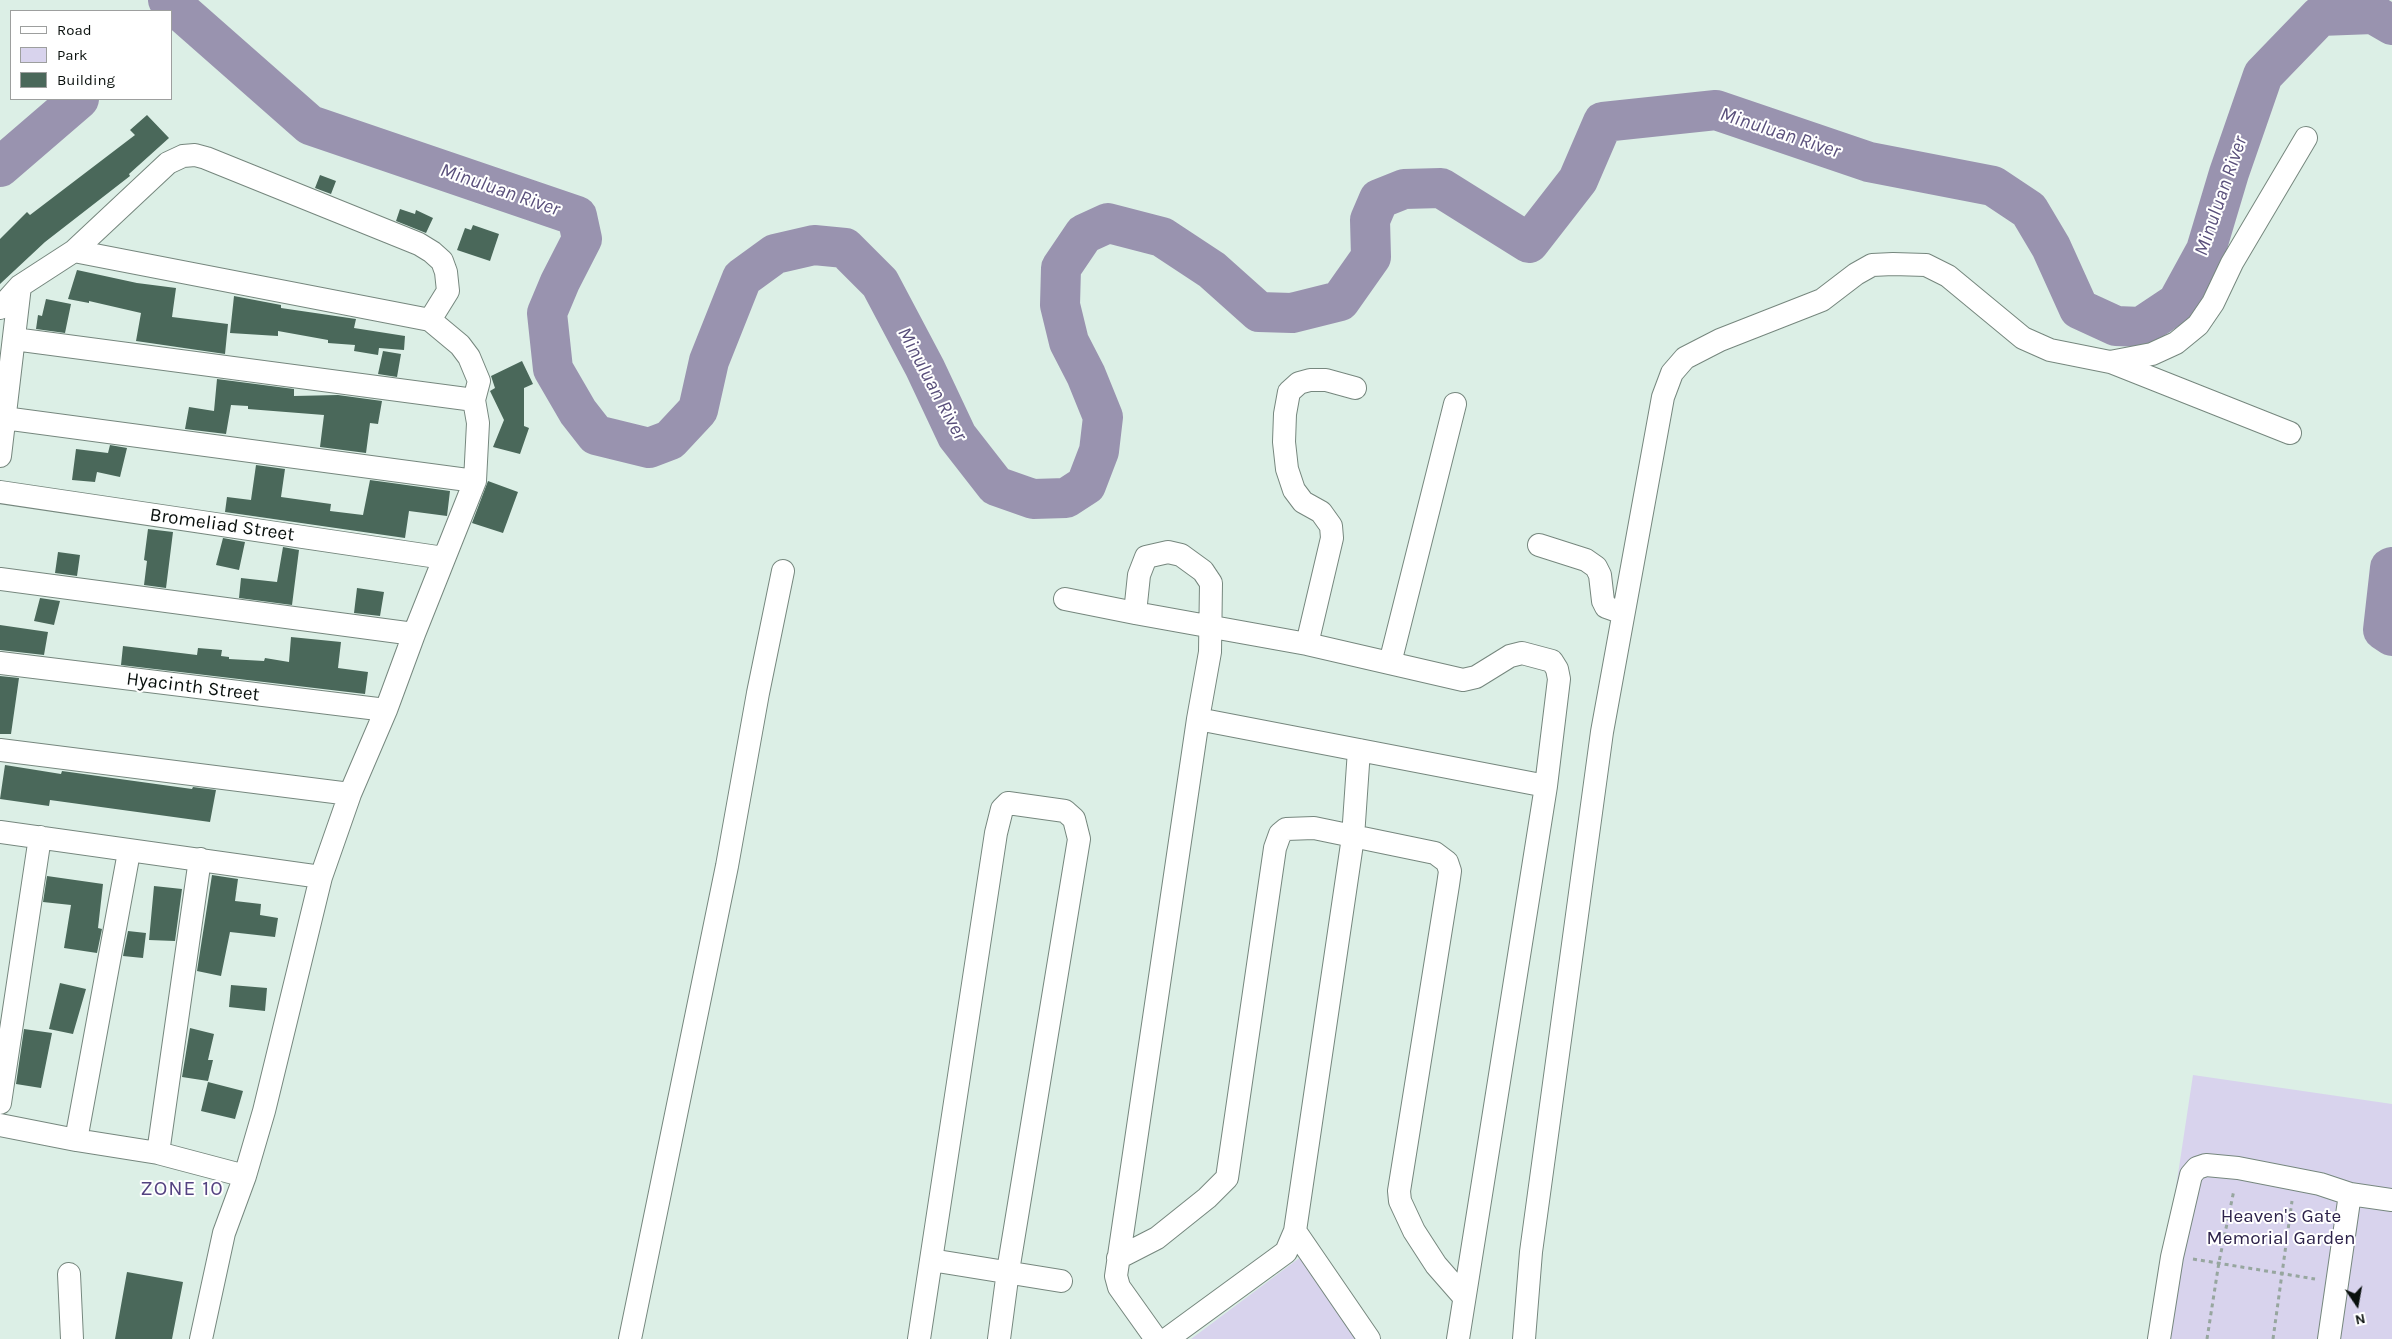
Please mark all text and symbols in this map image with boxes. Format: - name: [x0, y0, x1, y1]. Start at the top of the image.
- legend: [10, 10, 172, 100]
- text: Road: [57, 21, 92, 39]
- text: Park: [57, 46, 87, 64]
- text: Building: [57, 71, 115, 89]
- water label: Minuluan River: [1717, 102, 1843, 164]
- water label: Minuluan River: [2189, 133, 2253, 259]
- water label: Minuluan River: [437, 158, 563, 222]
- water label: Minuluan River: [892, 323, 972, 445]
- street label: Bromeliad Street: [148, 504, 296, 546]
- street label: Hyacinth Street: [125, 668, 261, 706]
- district label: ZONE 10: [139, 1176, 225, 1202]
- park label: Heaven's Gate Memorial Garden: [2207, 1206, 2355, 1250]
- north arrow: [2332, 1279, 2382, 1329]
- text: N: [2354, 1310, 2367, 1329]

